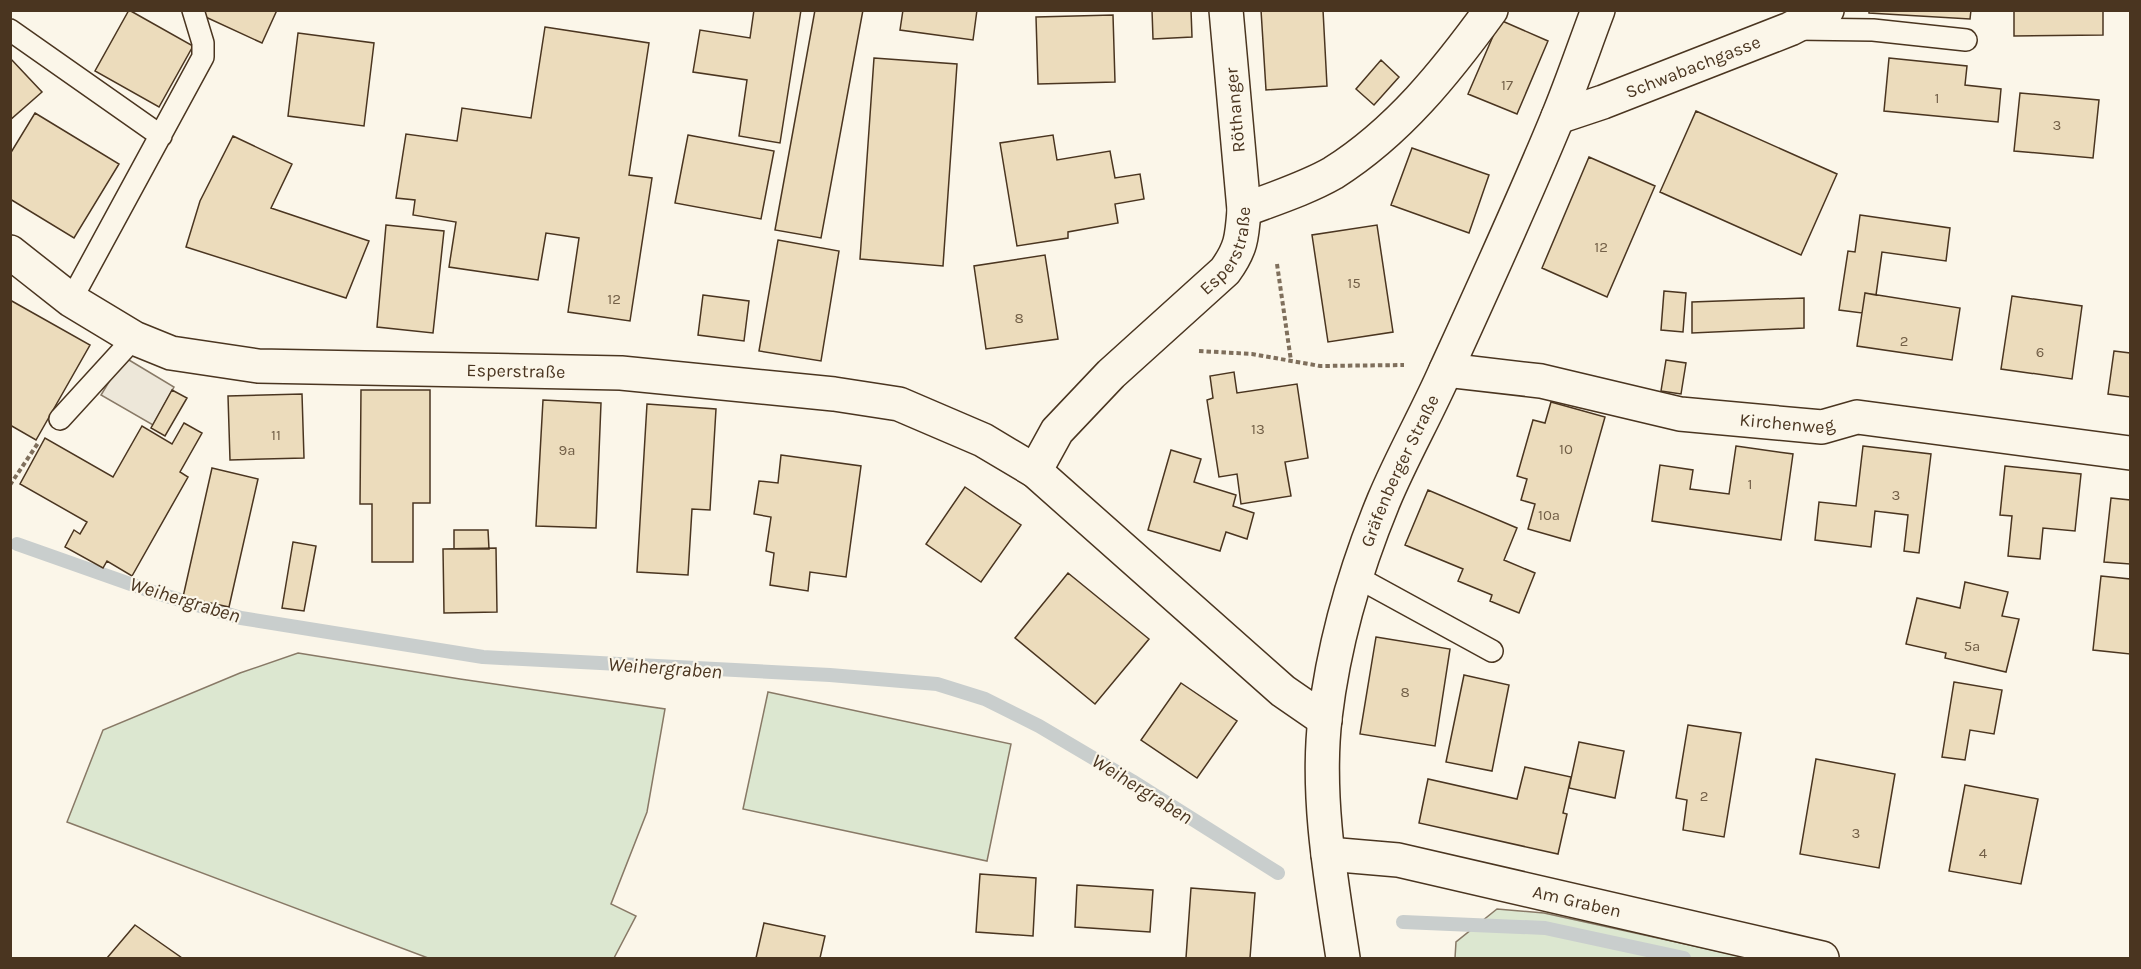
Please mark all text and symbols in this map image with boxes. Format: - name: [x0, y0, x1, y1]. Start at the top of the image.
- street label: Schwabachgasse: [1622, 31, 1764, 103]
- street label: Röthanger: [1220, 66, 1250, 153]
- house number: 17: [1501, 76, 1513, 94]
- house number: 1: [1935, 89, 1939, 107]
- house number: 3: [2053, 116, 2061, 134]
- street label: Esperstraße: [1195, 206, 1255, 299]
- house number: 12: [1594, 238, 1608, 256]
- house number: 15: [1347, 274, 1361, 292]
- house number: 12: [607, 290, 621, 308]
- house number: 8: [1014, 309, 1024, 327]
- house number: 2: [1900, 332, 1908, 350]
- house number: 6: [2036, 343, 2044, 361]
- street label: Esperstraße: [466, 359, 566, 383]
- street label: Gräfenberger Straße: [1356, 391, 1444, 550]
- street label: Kirchenweg: [1738, 408, 1837, 438]
- house number: 13: [1251, 420, 1265, 438]
- house number: 11: [271, 426, 281, 444]
- house number: 10: [1559, 440, 1573, 458]
- house number: 9a: [559, 441, 575, 459]
- house number: 1: [1748, 475, 1752, 493]
- house number: 3: [1892, 486, 1900, 504]
- house number: 10a: [1538, 506, 1560, 524]
- water label: Weihergraben: [127, 572, 243, 628]
- house number: 5a: [1964, 637, 1980, 655]
- water label: Weihergraben: [607, 653, 723, 683]
- house number: 8: [1400, 683, 1410, 701]
- water label: Weihergraben: [1087, 749, 1197, 829]
- house number: 2: [1700, 787, 1708, 805]
- house number: 3: [1852, 824, 1860, 842]
- house number: 4: [1979, 844, 1988, 862]
- street label: Am Graben: [1531, 880, 1623, 922]

